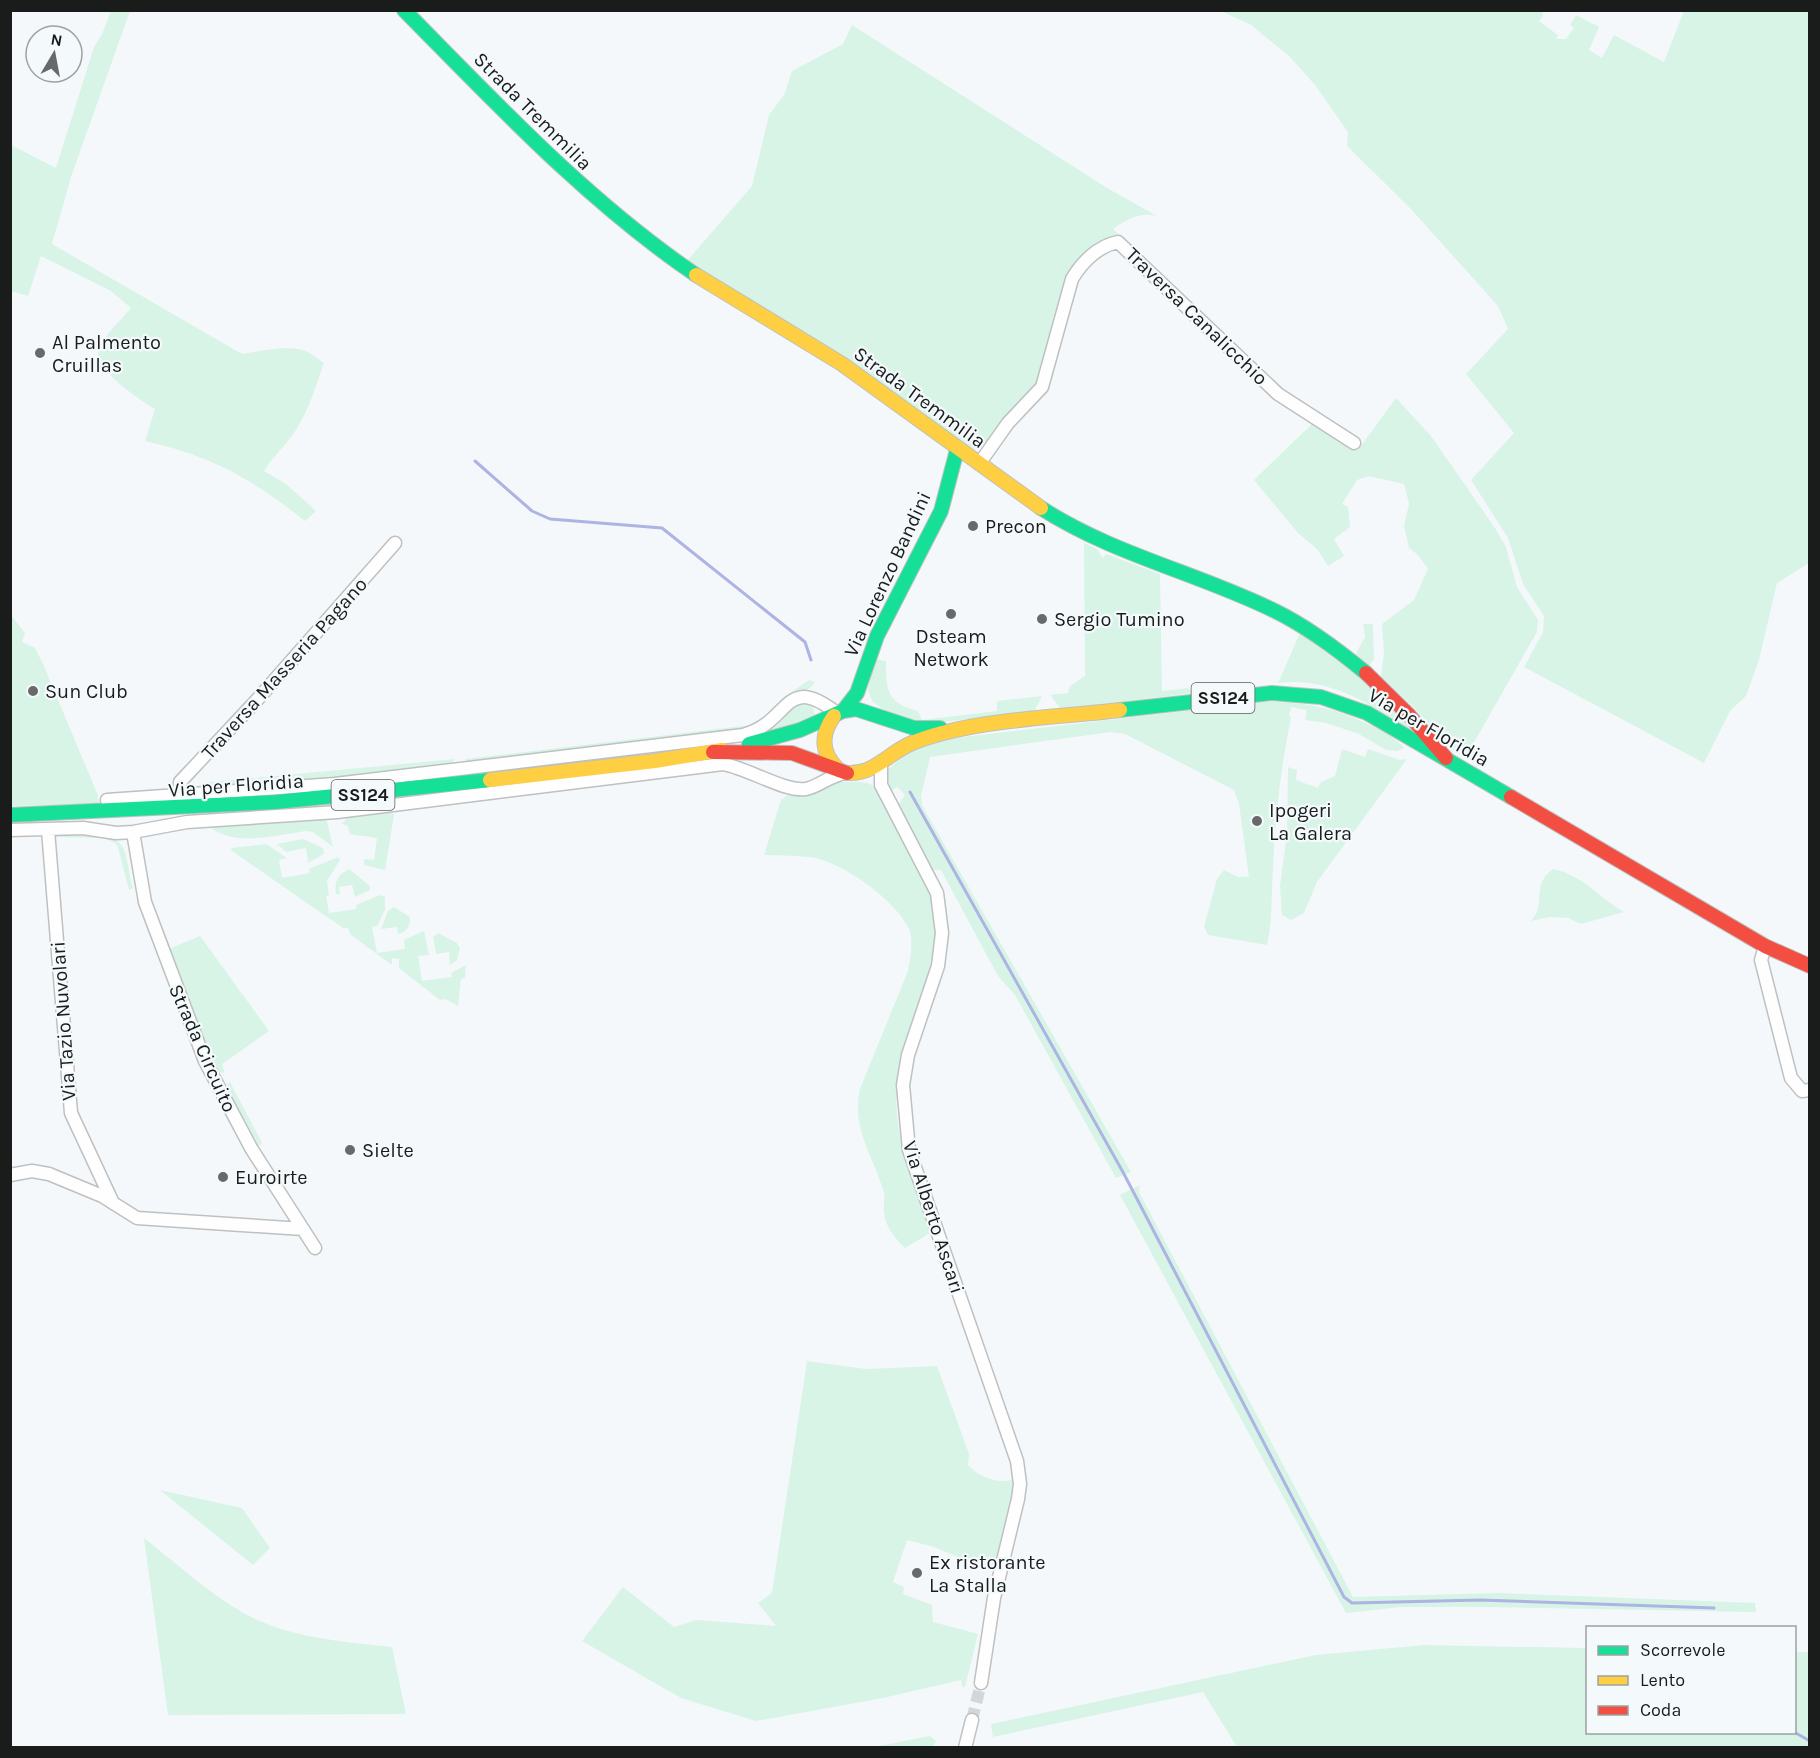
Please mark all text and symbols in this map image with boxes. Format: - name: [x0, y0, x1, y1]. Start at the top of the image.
- north arrow: [24, 24, 84, 84]
- text: N: [49, 29, 64, 50]
- street label: Strada Tremmilia: [469, 48, 596, 175]
- street label: Traversa Canalicchio: [1121, 243, 1272, 390]
- place label: Al Palmento Cruillas: [52, 331, 161, 377]
- street label: Strada Tremmilia: [849, 342, 990, 453]
- marker: Al Palmento Cruillas: [33, 346, 47, 360]
- street label: Via Lorenzo Bandini: [839, 488, 936, 660]
- place label: Precon: [985, 515, 1047, 538]
- marker: Precon: [966, 519, 980, 533]
- street label: Traversa Masseria Pagano: [197, 573, 372, 764]
- marker: Dsteam Network: [944, 607, 958, 621]
- place label: Sergio Tumino: [1054, 608, 1185, 631]
- marker: Sergio Tumino: [1035, 612, 1049, 626]
- place label: Dsteam Network: [913, 625, 989, 671]
- place label: Sun Club: [45, 680, 128, 703]
- road number: SS124: [1192, 683, 1254, 713]
- street label: Via per Floridia: [1364, 683, 1493, 771]
- marker: Sun Club: [26, 684, 40, 698]
- street label: Via per Floridia: [167, 769, 305, 802]
- road number: SS124: [332, 780, 394, 810]
- place label: Ipogeri La Galera: [1269, 799, 1352, 845]
- marker: Ipogeri La Galera: [1250, 814, 1264, 828]
- street label: Via Tazio Nuvolari: [46, 940, 81, 1102]
- street label: Strada Circuito: [164, 981, 241, 1116]
- street label: Via Alberto Ascari: [898, 1138, 969, 1296]
- place label: Sielte: [362, 1139, 414, 1162]
- marker: Sielte: [343, 1143, 357, 1157]
- place label: Euroirte: [235, 1166, 308, 1189]
- marker: Euroirte: [216, 1170, 230, 1184]
- place label: Ex ristorante La Stalla: [929, 1551, 1045, 1597]
- marker: Ex ristorante La Stalla: [910, 1566, 924, 1580]
- legend: [1586, 1626, 1796, 1734]
- text: Scorrevole: [1640, 1639, 1725, 1661]
- text: Lento: [1640, 1669, 1685, 1691]
- text: Coda: [1640, 1699, 1681, 1721]

